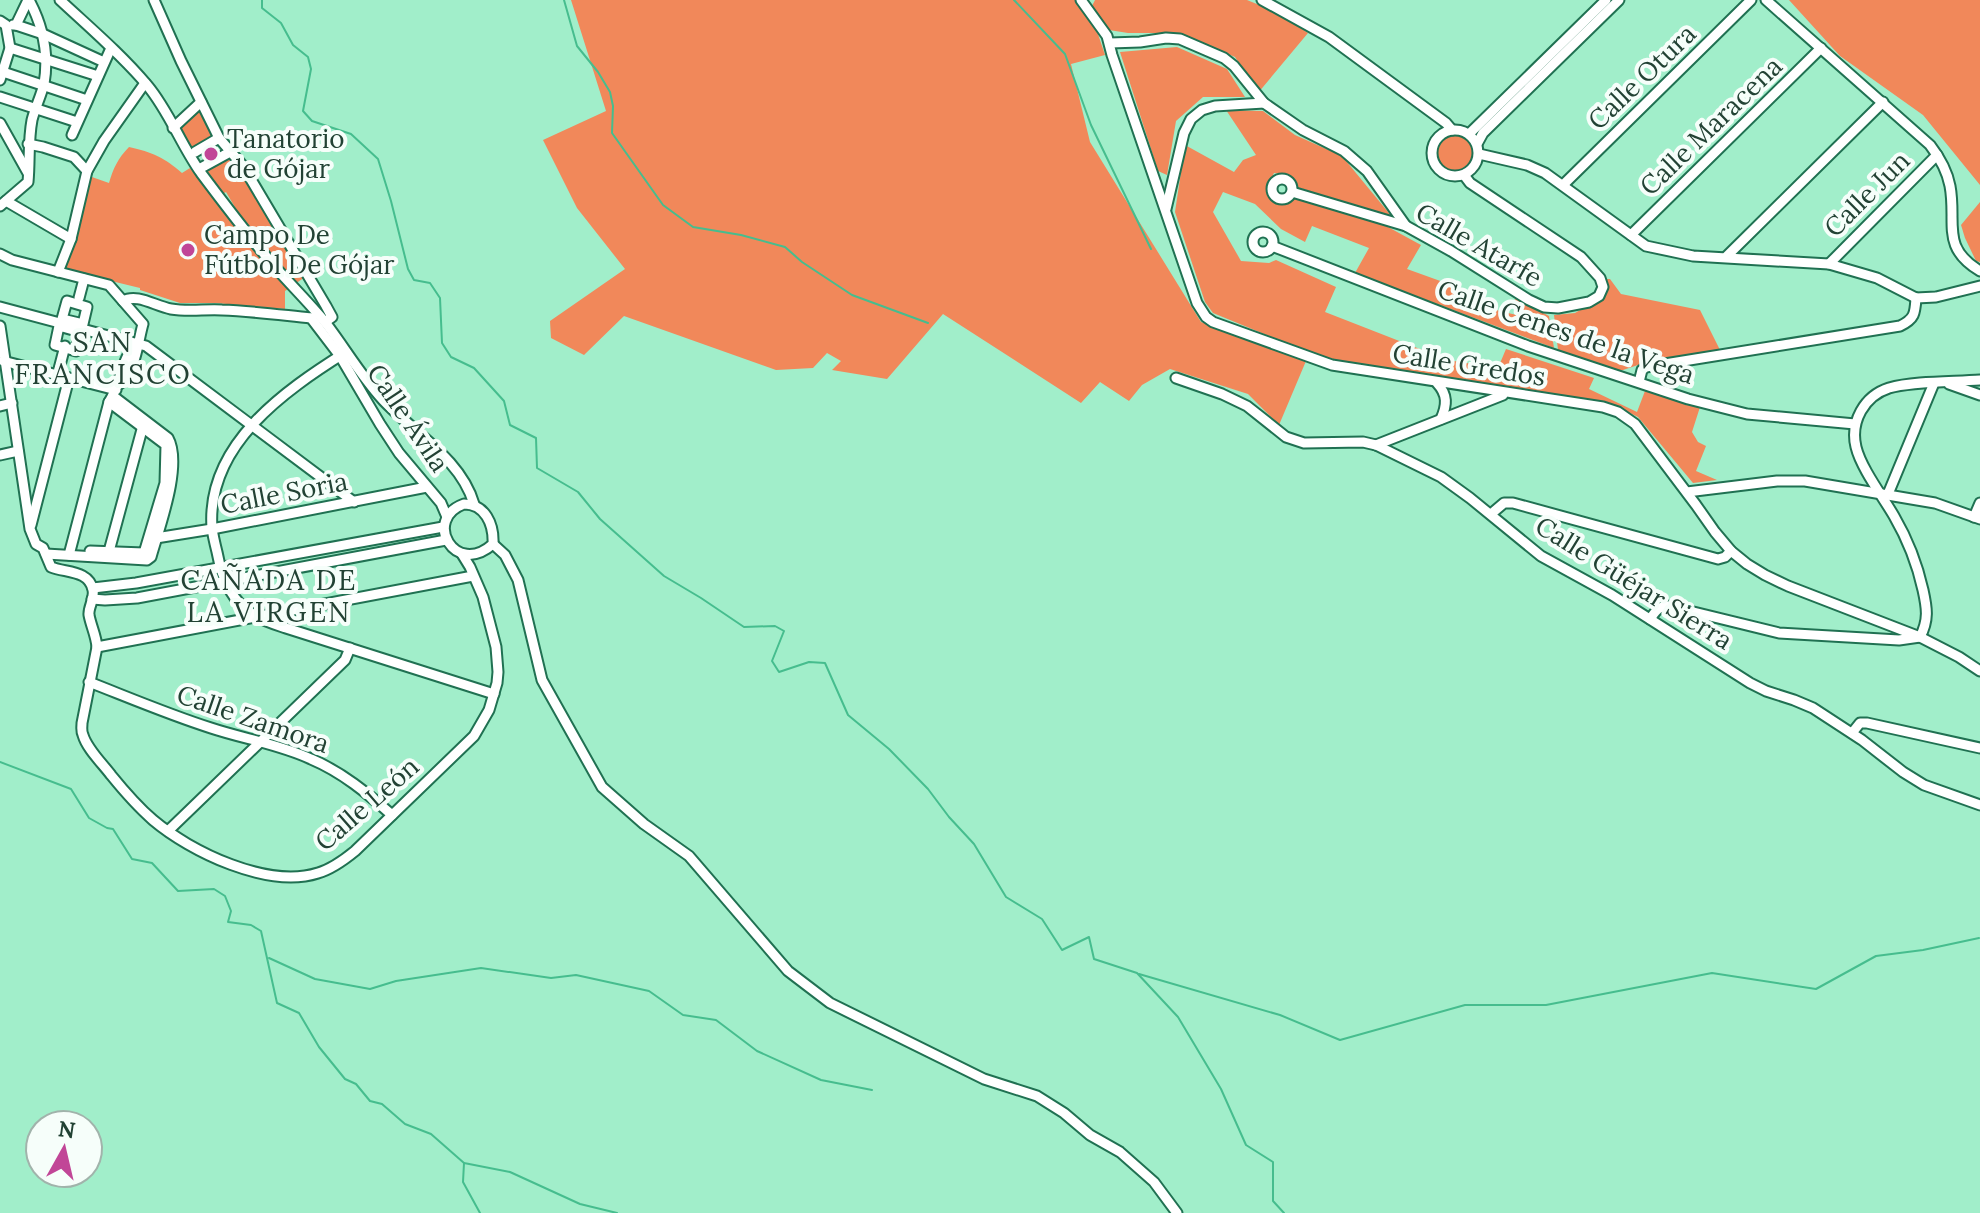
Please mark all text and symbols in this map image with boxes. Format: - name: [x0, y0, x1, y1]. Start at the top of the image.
- street label: Calle Otura: [1581, 17, 1703, 136]
- street label: Calle Maracena: [1632, 49, 1789, 202]
- place label: Tanatorio de Gójar: [227, 122, 345, 185]
- street label: Calle Jun: [1817, 144, 1916, 243]
- marker: Tanatorio de Gójar: [202, 145, 220, 163]
- street label: Calle Atarfe: [1410, 195, 1548, 294]
- place label: Campo De Fútbol De Gójar: [204, 218, 395, 281]
- marker: Campo De Fútbol De Gójar: [179, 241, 197, 259]
- street label: Calle Cenes de la Vega: [1433, 272, 1699, 391]
- district label: SAN FRANCISCO: [14, 324, 192, 392]
- street label: Calle Gredos: [1390, 336, 1548, 393]
- street label: Calle Ávila: [360, 357, 457, 478]
- street label: Calle Soria: [218, 464, 350, 521]
- street label: Calle Güéjar Sierra: [1530, 509, 1739, 656]
- district label: CAÑADA DE LA VIRGEN: [181, 562, 358, 630]
- street label: Calle Zamora: [173, 677, 334, 760]
- street label: Calle León: [308, 750, 425, 858]
- north arrow: [24, 1109, 104, 1189]
- text: N: [56, 1114, 77, 1144]

